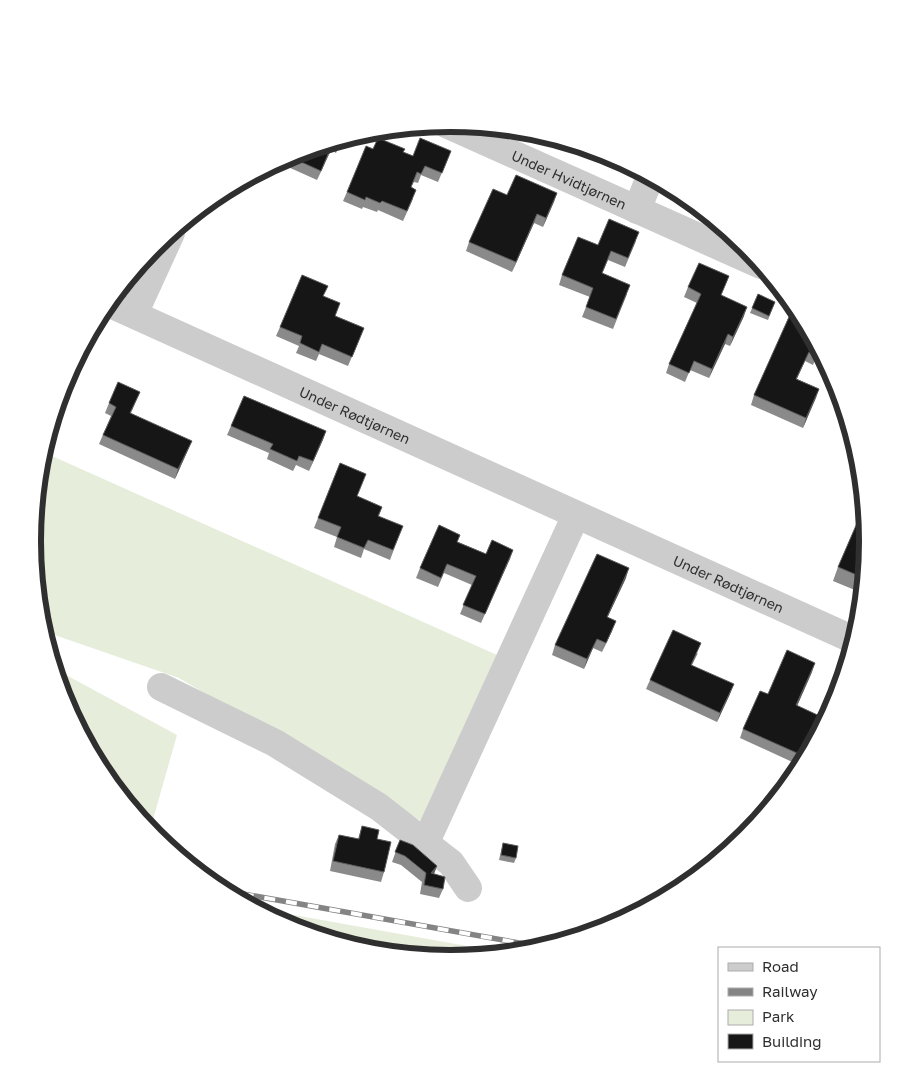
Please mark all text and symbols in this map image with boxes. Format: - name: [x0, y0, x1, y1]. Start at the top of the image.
- street label: Under Hvidtjørnen: [509, 146, 629, 212]
- street label: Under Rødtjørnen: [297, 382, 413, 447]
- street label: Under Rødtjørnen: [671, 551, 787, 616]
- legend: [718, 947, 880, 1062]
- text: Road: [762, 957, 799, 975]
- text: Railway: [762, 982, 818, 1000]
- text: Park: [762, 1007, 795, 1025]
- text: Building: [762, 1032, 822, 1050]

